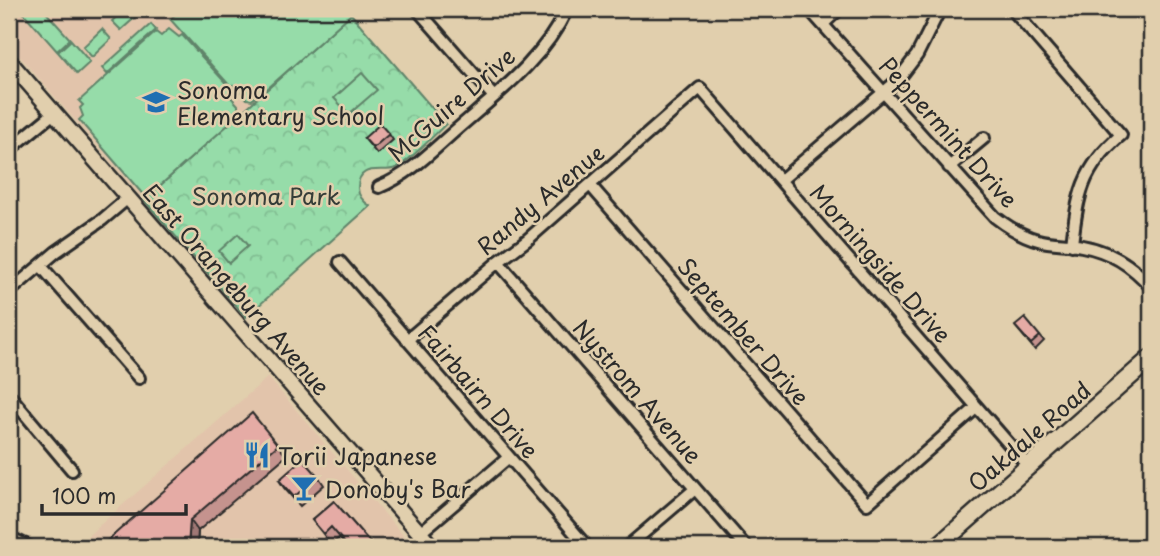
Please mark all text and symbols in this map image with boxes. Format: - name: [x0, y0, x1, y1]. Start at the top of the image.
- street label: McGuire Drive: [380, 39, 522, 169]
- street label: Peppermint Drive: [872, 49, 1026, 215]
- place label: Sonoma Elementary School: [177, 72, 384, 133]
- school or university icon: Sonoma Elementary School: [141, 87, 171, 117]
- street label: Randy Avenue: [469, 135, 611, 263]
- street label: East Orangeburg Avenue: [135, 176, 339, 402]
- street label: Morningside Drive: [802, 176, 960, 350]
- park label: Sonoma Park: [191, 178, 341, 213]
- street label: September Drive: [670, 249, 818, 413]
- street label: Nystrom Avenue: [565, 311, 711, 471]
- street label: Fairbairn Drive: [411, 316, 547, 466]
- street label: Oakdale Road: [960, 373, 1098, 499]
- place label: Torii Japanese: [278, 438, 437, 473]
- restaurant icon: Torii Japanese: [242, 440, 272, 470]
- place label: Donoby's Bar: [325, 471, 471, 506]
- scale bar: [42, 472, 186, 516]
- bar icon: Donoby's Bar: [289, 473, 319, 503]
- text: 100 m: [52, 479, 116, 511]

